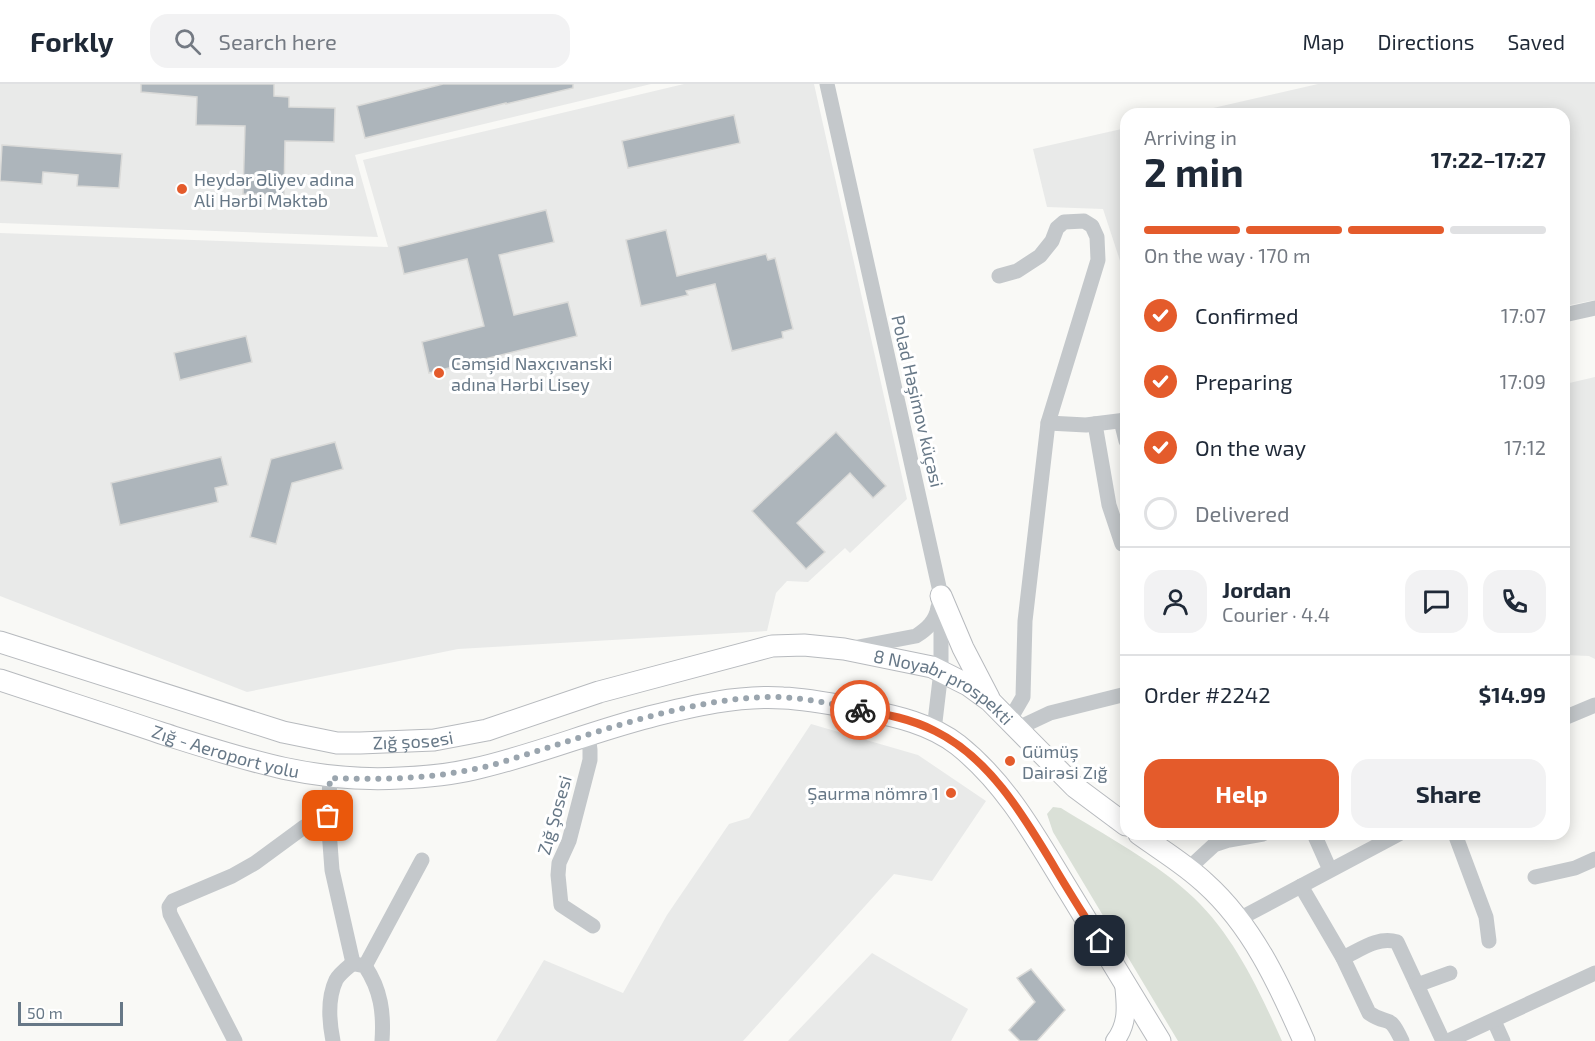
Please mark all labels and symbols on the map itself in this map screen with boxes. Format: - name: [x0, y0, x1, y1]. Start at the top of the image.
- place label: Heydər Əliyev adına Ali Hərbi Məktəb: [194, 168, 354, 211]
- marker: Heydər Əliyev adına Ali Hərbi Məktəb: [175, 182, 189, 196]
- street label: Polad Həşimov küçəsi: [886, 313, 949, 490]
- place label: Cəmşid Naxçıvanski adına Hərbi Lisey: [451, 352, 612, 395]
- marker: Cəmşid Naxçıvanski adına Hərbi Lisey: [432, 366, 446, 380]
- street label: 8 Noyabr prospekti: [872, 644, 1018, 729]
- courier: [830, 680, 890, 740]
- street label: Zığ - Aeroport yolu: [149, 720, 301, 782]
- street label: Zığ şosesi: [372, 726, 455, 753]
- place label: Gümüş Dairəsi Zığ: [1022, 740, 1108, 783]
- marker: Gümüş Dairəsi Zığ: [1003, 754, 1017, 768]
- street label: Zığ Şosesi: [532, 773, 577, 857]
- place label: Şaurma nömrә 1: [807, 782, 939, 805]
- marker: Şaurma nömrә 1: [944, 786, 958, 800]
- pin: [302, 790, 353, 841]
- pin: [1074, 915, 1125, 966]
- scale bar: [18, 999, 123, 1026]

